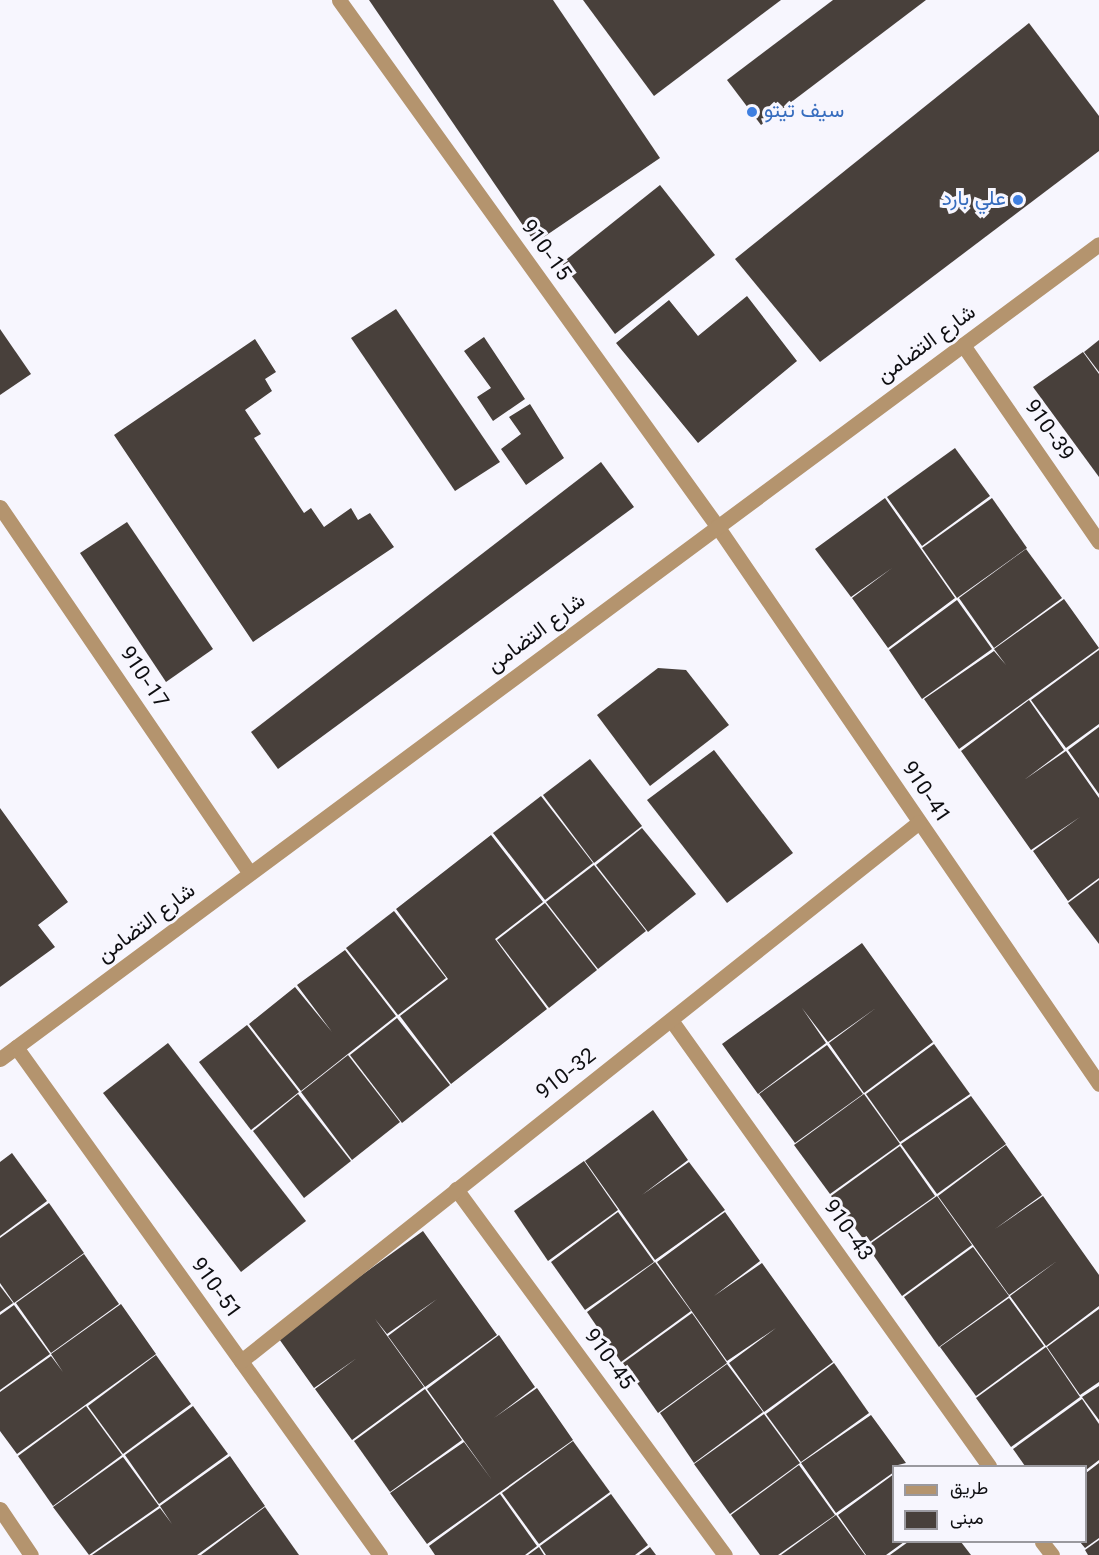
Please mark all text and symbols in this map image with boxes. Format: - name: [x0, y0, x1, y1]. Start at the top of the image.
- place label: سيف تيتو: [764, 99, 844, 125]
- marker: سيف تيتو: [745, 105, 759, 119]
- place label: علي بارد: [942, 187, 1006, 213]
- marker: علي بارد: [1011, 193, 1025, 207]
- street label: 910-15: [515, 216, 575, 286]
- street label: شارع التضامن: [873, 301, 981, 389]
- street label: 910-39: [1018, 396, 1078, 466]
- street label: شارع التضامن: [483, 589, 591, 679]
- street label: 910-17: [113, 642, 173, 714]
- street label: 910-41: [895, 757, 955, 829]
- street label: شارع التضامن: [93, 879, 201, 969]
- street label: 910-32: [532, 1044, 602, 1106]
- street label: 910-43: [817, 1196, 877, 1266]
- street label: 910-51: [185, 1254, 245, 1324]
- street label: 910-45: [578, 1325, 638, 1395]
- legend: [892, 1465, 1087, 1543]
- text: طريق: [950, 1476, 988, 1504]
- text: مبنى: [950, 1506, 984, 1534]

